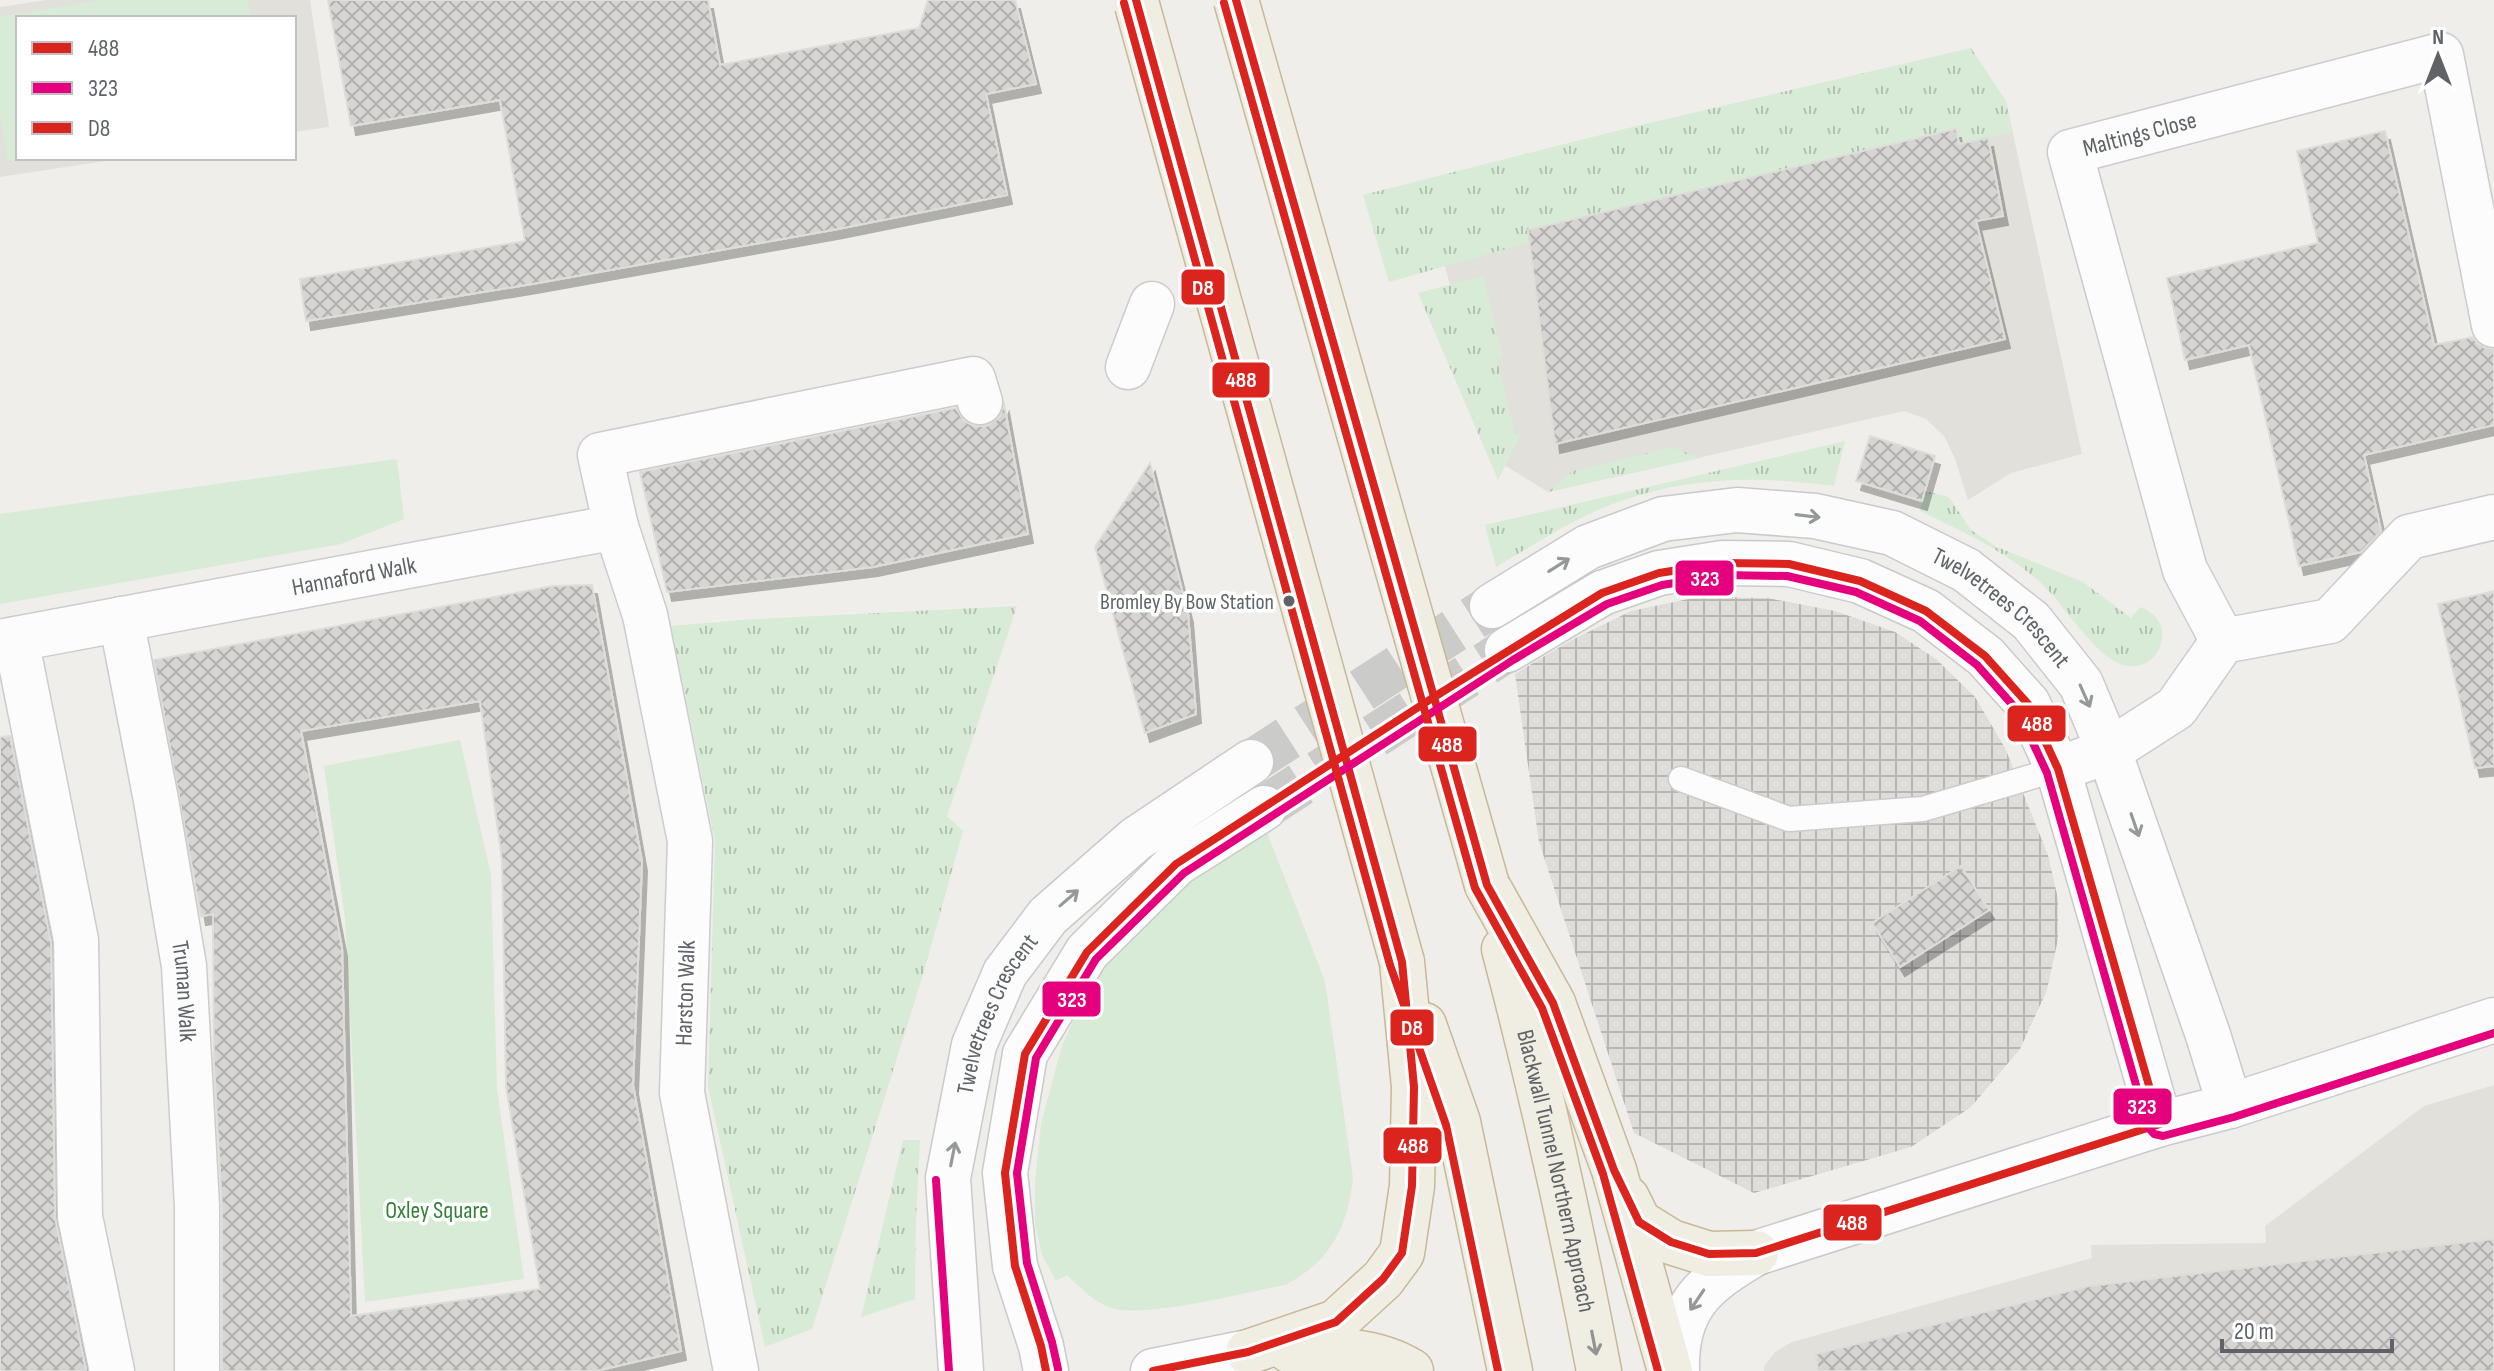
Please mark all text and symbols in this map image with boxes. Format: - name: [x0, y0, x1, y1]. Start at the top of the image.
- legend: [16, 16, 296, 160]
- north arrow: [2398, 16, 2478, 96]
- text: N: [2432, 24, 2444, 51]
- text: 488: [88, 34, 119, 63]
- text: 323: [88, 74, 118, 103]
- street label: Maltings Close: [2080, 106, 2200, 163]
- text: D8: [88, 114, 110, 143]
- line badge: D8: [1180, 268, 1226, 306]
- text: D8: [1192, 275, 1214, 302]
- line badge: 488: [1211, 361, 1271, 399]
- text: 488: [1225, 367, 1257, 394]
- one-way arrow: [1794, 509, 1820, 524]
- street label: Twelvetrees Crescent: [1927, 541, 2076, 674]
- street label: Hannaford Walk: [289, 551, 419, 602]
- one-way arrow: [1547, 556, 1569, 573]
- line badge: 323: [1674, 559, 1735, 597]
- text: 323: [1690, 566, 1720, 593]
- place label: Bromley By Bow Station: [1100, 589, 1274, 616]
- marker: Bromley By Bow Station: [1281, 593, 1297, 609]
- one-way arrow: [2079, 683, 2094, 707]
- line badge: 488: [2006, 704, 2067, 743]
- text: 488: [2021, 711, 2053, 738]
- line badge: 488: [1417, 725, 1478, 763]
- text: 488: [1431, 732, 1463, 759]
- one-way arrow: [2128, 812, 2143, 837]
- one-way arrow: [1058, 889, 1078, 907]
- street label: Twelvetrees Crescent: [951, 928, 1044, 1097]
- street label: Truman Walk: [165, 939, 202, 1043]
- street label: Harston Walk: [669, 940, 702, 1046]
- line badge: 323: [1041, 980, 1102, 1018]
- text: 323: [1057, 987, 1087, 1014]
- line badge: D8: [1389, 1008, 1435, 1047]
- text: D8: [1401, 1015, 1423, 1042]
- street label: Blackwall Tunnel Northern Approach: [1510, 1027, 1601, 1315]
- line badge: 323: [2112, 1087, 2173, 1126]
- text: 323: [2127, 1094, 2157, 1121]
- line badge: 488: [1382, 1126, 1443, 1165]
- text: 488: [1397, 1133, 1429, 1160]
- one-way arrow: [946, 1142, 961, 1167]
- park label: Oxley Square: [385, 1196, 489, 1225]
- line badge: 488: [1822, 1203, 1883, 1242]
- text: 488: [1836, 1210, 1868, 1237]
- one-way arrow: [1689, 1288, 1706, 1310]
- scale bar: [2222, 1303, 2392, 1353]
- text: 20 m: [2234, 1317, 2274, 1346]
- one-way arrow: [1587, 1329, 1602, 1355]

